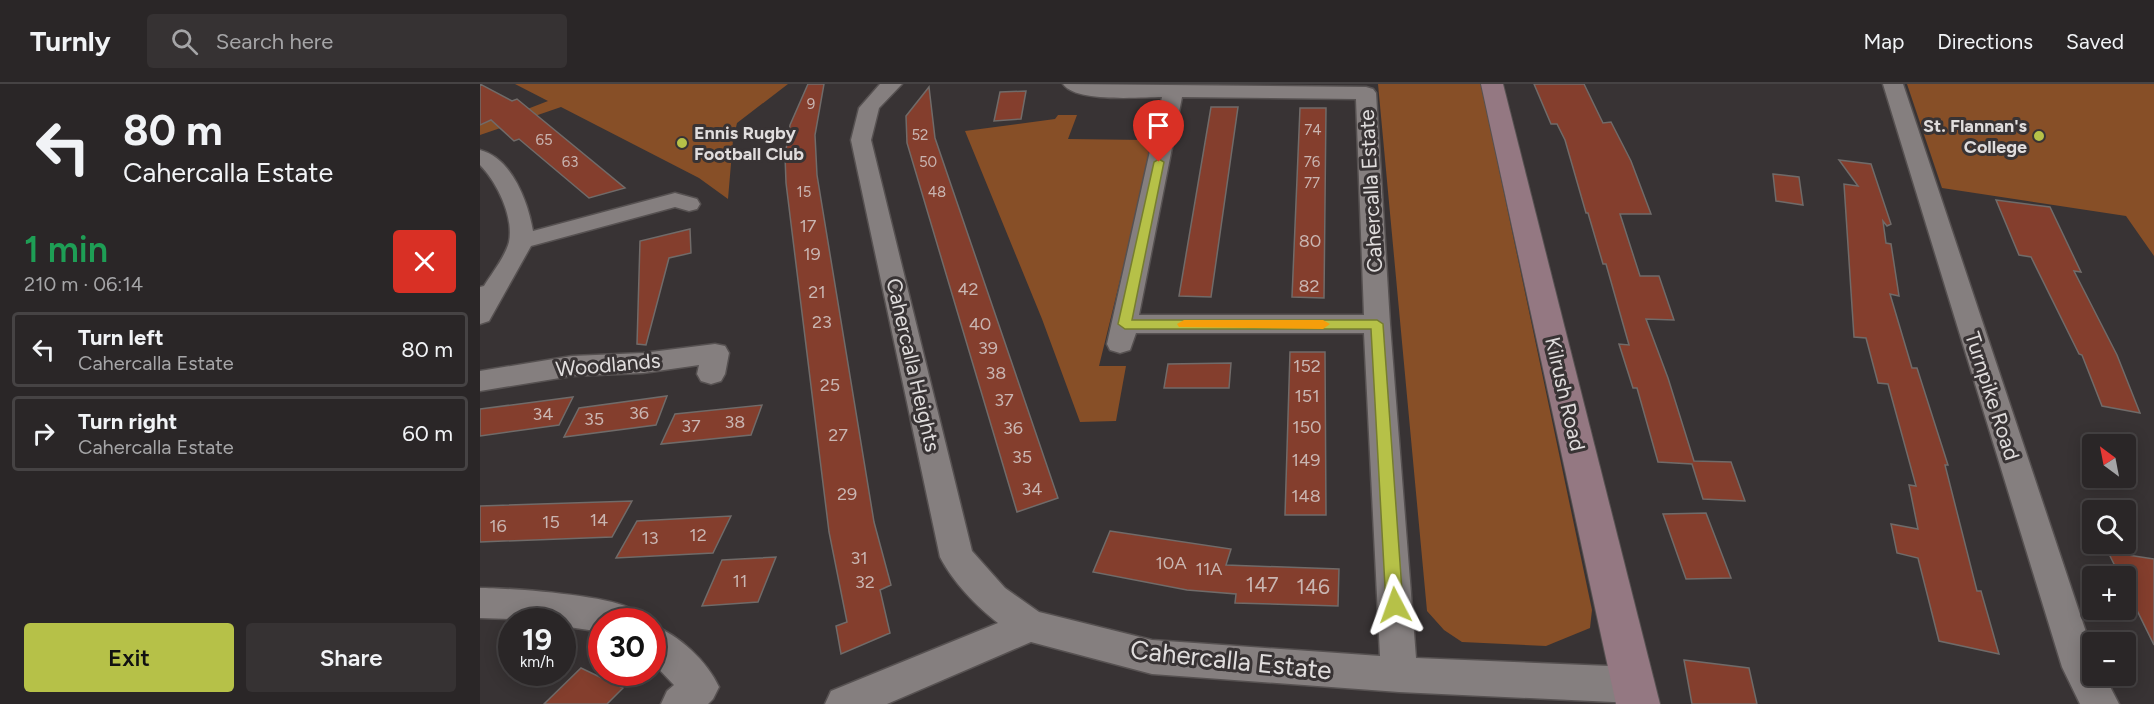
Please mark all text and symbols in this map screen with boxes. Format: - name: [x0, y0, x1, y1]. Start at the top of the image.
- search box: [147, 14, 567, 68]
- text: Turnly: [30, 24, 111, 58]
- icon: search: [168, 25, 201, 58]
- text: Search here: [216, 28, 333, 55]
- text: Map: [1863, 29, 1904, 54]
- text: Directions: [1937, 29, 2033, 54]
- text: Saved: [2066, 29, 2124, 54]
- house number: 9: [807, 95, 815, 113]
- pin: [1133, 100, 1184, 162]
- text: 80 m: [123, 105, 223, 156]
- icon: left: [24, 108, 102, 186]
- icon: arrive: [1142, 109, 1175, 142]
- street label: Cahercalla Estate: [1354, 109, 1387, 273]
- place label: St. Flannan's College: [1923, 115, 2028, 158]
- house number: 74: [1304, 121, 1322, 139]
- place label: Ennis Rugby Football Club: [694, 122, 804, 165]
- house number: 52: [911, 126, 929, 144]
- marker: St. Flannan's College: [2032, 129, 2046, 143]
- house number: 65: [535, 131, 553, 149]
- marker: Ennis Rugby Football Club: [675, 136, 689, 150]
- house number: 63: [562, 153, 578, 171]
- house number: 50: [919, 153, 937, 171]
- house number: 76: [1304, 153, 1321, 171]
- text: Cahercalla Estate: [123, 156, 333, 189]
- house number: 77: [1304, 174, 1320, 192]
- house number: 15: [797, 183, 811, 201]
- house number: 48: [928, 183, 946, 201]
- house number: 17: [799, 215, 817, 237]
- text: 1 min: [24, 228, 108, 271]
- button: close: [393, 230, 456, 293]
- house number: 80: [1299, 230, 1321, 252]
- house number: 19: [803, 243, 821, 265]
- text: 210 m · 06:14: [24, 272, 143, 296]
- house number: 82: [1298, 275, 1320, 297]
- street label: Cahercalla Heights: [881, 276, 946, 454]
- house number: 42: [957, 278, 979, 300]
- house number: 21: [808, 281, 826, 303]
- house number: 23: [812, 311, 832, 333]
- house number: 40: [969, 313, 991, 335]
- text: Turn left: [78, 324, 164, 351]
- street label: Turnpike Road: [1960, 329, 2025, 463]
- icon: left: [27, 333, 60, 366]
- street label: Kilrush Road: [1540, 334, 1591, 453]
- text: 80 m: [401, 336, 453, 363]
- house number: 39: [978, 337, 998, 359]
- street label: Woodlands: [555, 347, 661, 382]
- text: Cahercalla Estate: [78, 351, 234, 375]
- house number: 152: [1293, 355, 1321, 377]
- house number: 38: [986, 362, 1006, 384]
- house number: 25: [820, 374, 840, 396]
- house number: 151: [1294, 385, 1320, 407]
- house number: 37: [994, 389, 1014, 411]
- house number: 36: [629, 402, 649, 424]
- house number: 34: [533, 403, 553, 425]
- text: Turn right: [78, 408, 177, 435]
- house number: 35: [584, 408, 604, 430]
- house number: 38: [725, 411, 745, 433]
- house number: 37: [681, 415, 701, 437]
- house number: 150: [1292, 416, 1322, 438]
- icon: right: [27, 417, 60, 450]
- house number: 36: [1003, 417, 1023, 439]
- text: 60 m: [402, 420, 453, 447]
- house number: 27: [828, 424, 848, 446]
- north arrow: [2082, 434, 2136, 488]
- map controls: [2082, 434, 2136, 686]
- text: Cahercalla Estate: [78, 435, 234, 459]
- house number: 35: [1012, 446, 1032, 468]
- house number: 149: [1292, 449, 1320, 471]
- house number: 34: [1022, 478, 1042, 500]
- house number: 29: [837, 483, 857, 505]
- house number: 148: [1291, 485, 1321, 507]
- button: search: [2082, 500, 2136, 554]
- house number: 14: [590, 509, 608, 531]
- house number: 15: [542, 511, 560, 533]
- house number: 16: [489, 515, 507, 537]
- house number: 12: [689, 524, 707, 546]
- house number: 13: [641, 527, 659, 549]
- house number: 31: [850, 547, 868, 569]
- house number: 10A: [1155, 552, 1187, 574]
- house number: 11A: [1195, 558, 1223, 580]
- button: +: [2082, 566, 2136, 620]
- house number: 11: [733, 570, 747, 592]
- house number: 32: [855, 571, 875, 593]
- house number: 147: [1246, 572, 1279, 597]
- position arrow: [1363, 573, 1427, 637]
- house number: 146: [1296, 574, 1330, 599]
- speed limit sign: 30: [588, 608, 666, 686]
- text: 19: [522, 621, 552, 658]
- button: Exit: [24, 623, 234, 692]
- button: Share: [246, 623, 456, 692]
- button: −: [2082, 632, 2136, 686]
- street label: Cahercalla Estate: [1129, 634, 1333, 686]
- text: km/h: [520, 653, 554, 671]

